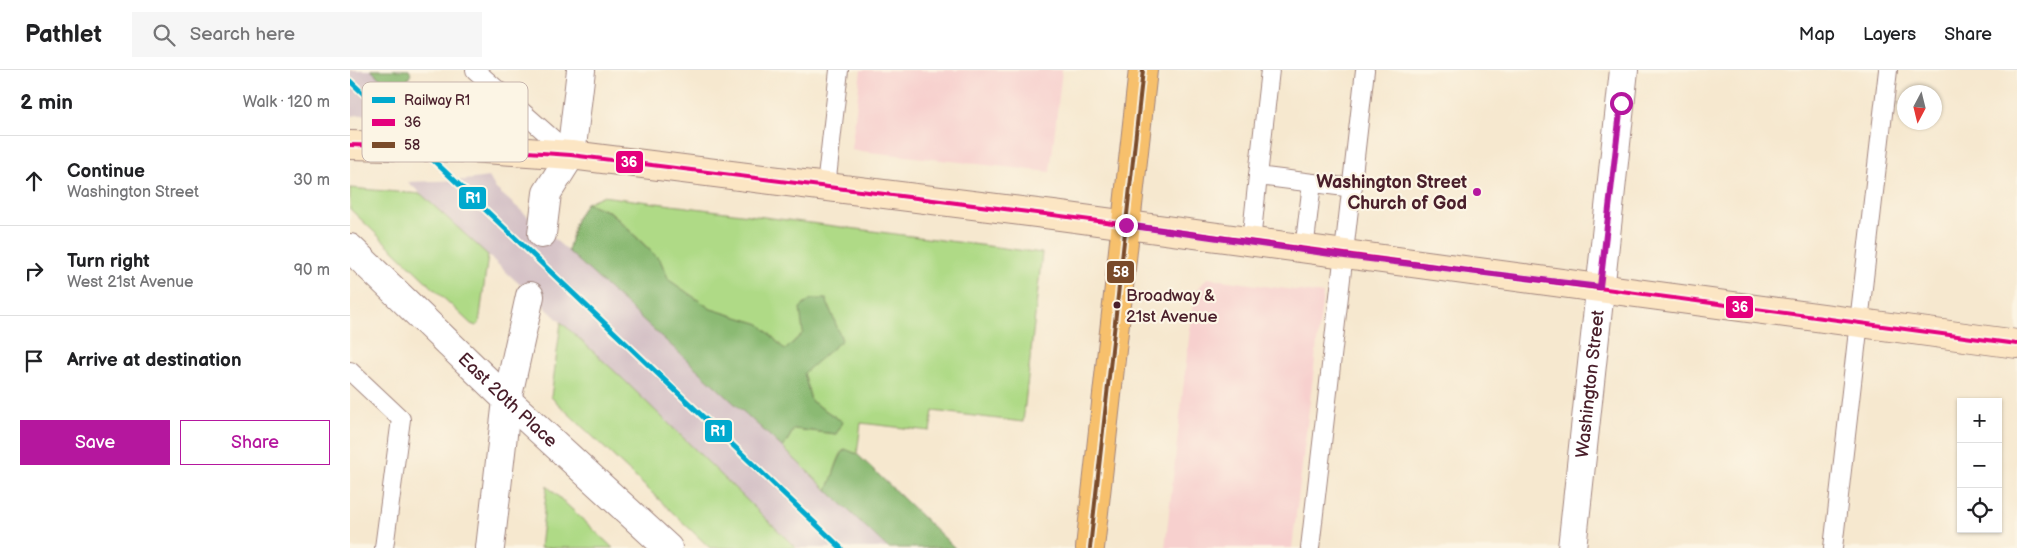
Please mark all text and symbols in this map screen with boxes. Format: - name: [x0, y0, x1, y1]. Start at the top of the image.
- search box: [132, 12, 482, 57]
- text: Pathlet: [25, 20, 102, 49]
- icon: search: [150, 21, 178, 49]
- text: Search here: [190, 23, 295, 46]
- text: Map: [1799, 24, 1835, 45]
- text: Layers: [1863, 24, 1916, 45]
- text: Share: [1944, 24, 1992, 45]
- legend: [362, 82, 528, 162]
- north arrow: [1897, 85, 1942, 130]
- text: 2 min: [20, 90, 73, 115]
- text: Railway R1: [404, 92, 470, 109]
- route start: [1610, 92, 1633, 115]
- text: Walk · 120 m: [243, 93, 330, 112]
- text: 36: [404, 114, 422, 131]
- text: 58: [404, 137, 420, 154]
- line badge: 36: [615, 150, 644, 174]
- text: 36: [621, 154, 637, 171]
- text: Continue: [67, 160, 145, 183]
- icon: ahead: [20, 167, 48, 195]
- text: 30 m: [293, 171, 330, 190]
- place label: Washington Street Church of God: [1316, 172, 1467, 214]
- text: Washington Street: [67, 183, 199, 202]
- line badge: R1: [458, 186, 487, 210]
- marker: Washington Street Church of God: [1471, 186, 1483, 198]
- text: R1: [465, 190, 481, 207]
- route end: [1115, 214, 1138, 237]
- text: Turn right: [67, 250, 150, 273]
- icon: right: [20, 257, 48, 285]
- line badge: 58: [1106, 260, 1135, 284]
- text: 90 m: [294, 261, 330, 280]
- text: 58: [1113, 264, 1129, 281]
- text: West 21st Avenue: [67, 273, 194, 292]
- place label: Broadway & 21st Avenue: [1126, 286, 1218, 327]
- line badge: 36: [1725, 295, 1754, 319]
- text: 36: [1732, 299, 1748, 316]
- marker: Broadway & 21st Avenue: [1112, 300, 1122, 310]
- street label: Washington Street: [1572, 309, 1609, 459]
- icon: arrive: [20, 347, 48, 375]
- street label: East 20th Place: [453, 348, 562, 452]
- text: Arrive at destination: [67, 349, 242, 372]
- map controls: [1957, 398, 2002, 533]
- button: +: [1957, 398, 2002, 443]
- line badge: R1: [704, 419, 733, 443]
- button: Save: [20, 420, 170, 465]
- button: Share: [180, 420, 330, 465]
- text: R1: [710, 423, 726, 440]
- button: −: [1957, 443, 2002, 488]
- button: locate: [1957, 488, 2002, 533]

